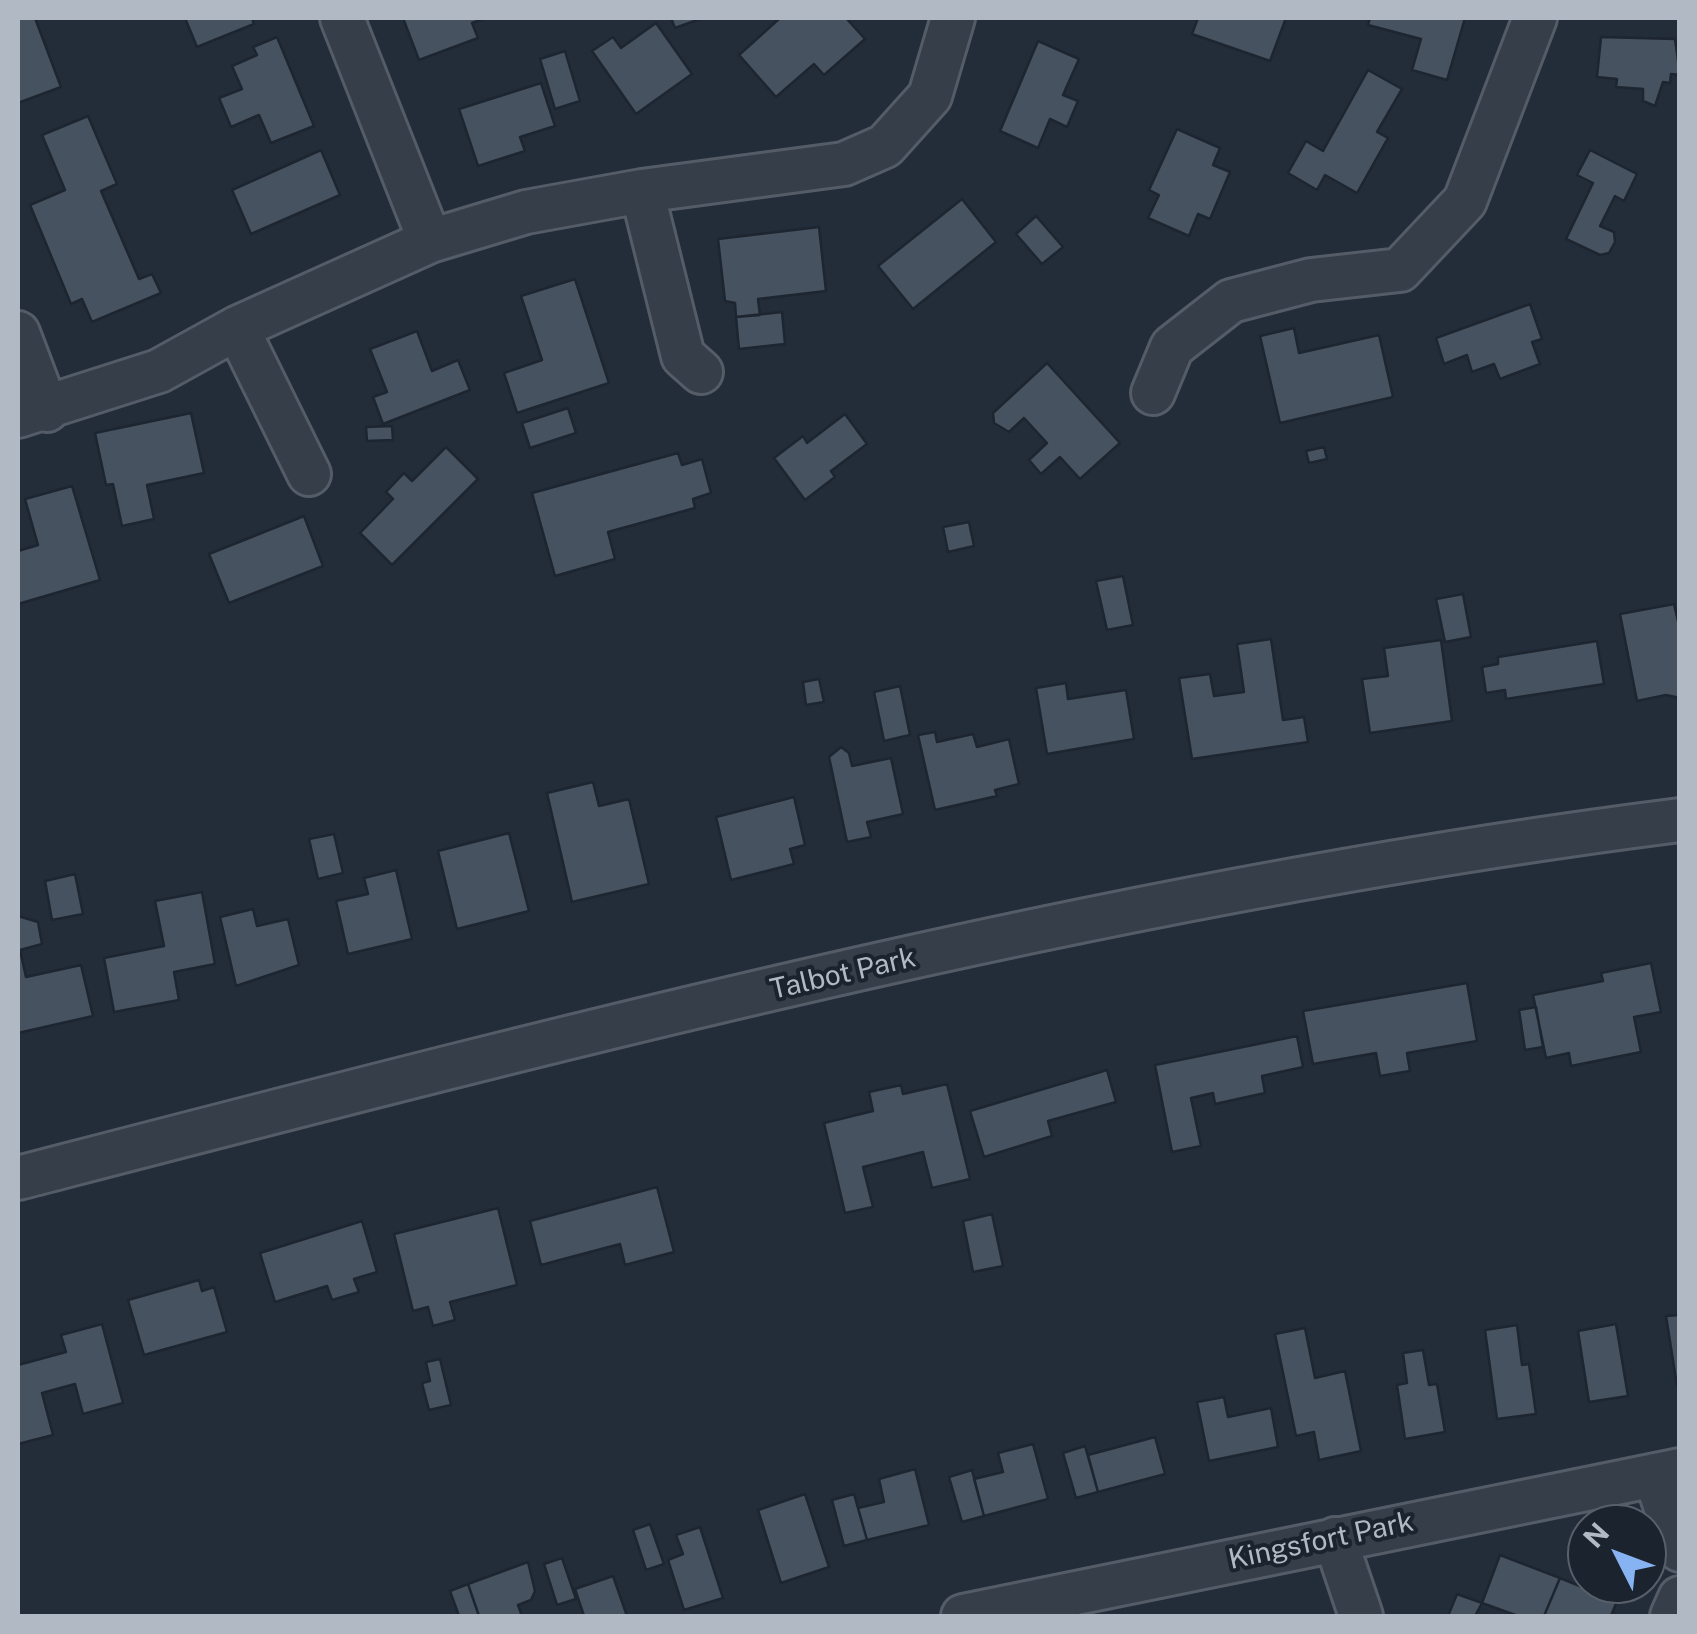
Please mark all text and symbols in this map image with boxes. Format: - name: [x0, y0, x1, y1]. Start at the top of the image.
- street label: Talbot Park: [767, 941, 919, 1007]
- north arrow: [1567, 1504, 1667, 1604]
- street label: Kingsfort Park: [1225, 1505, 1417, 1577]
- text: N: [1576, 1516, 1615, 1554]

